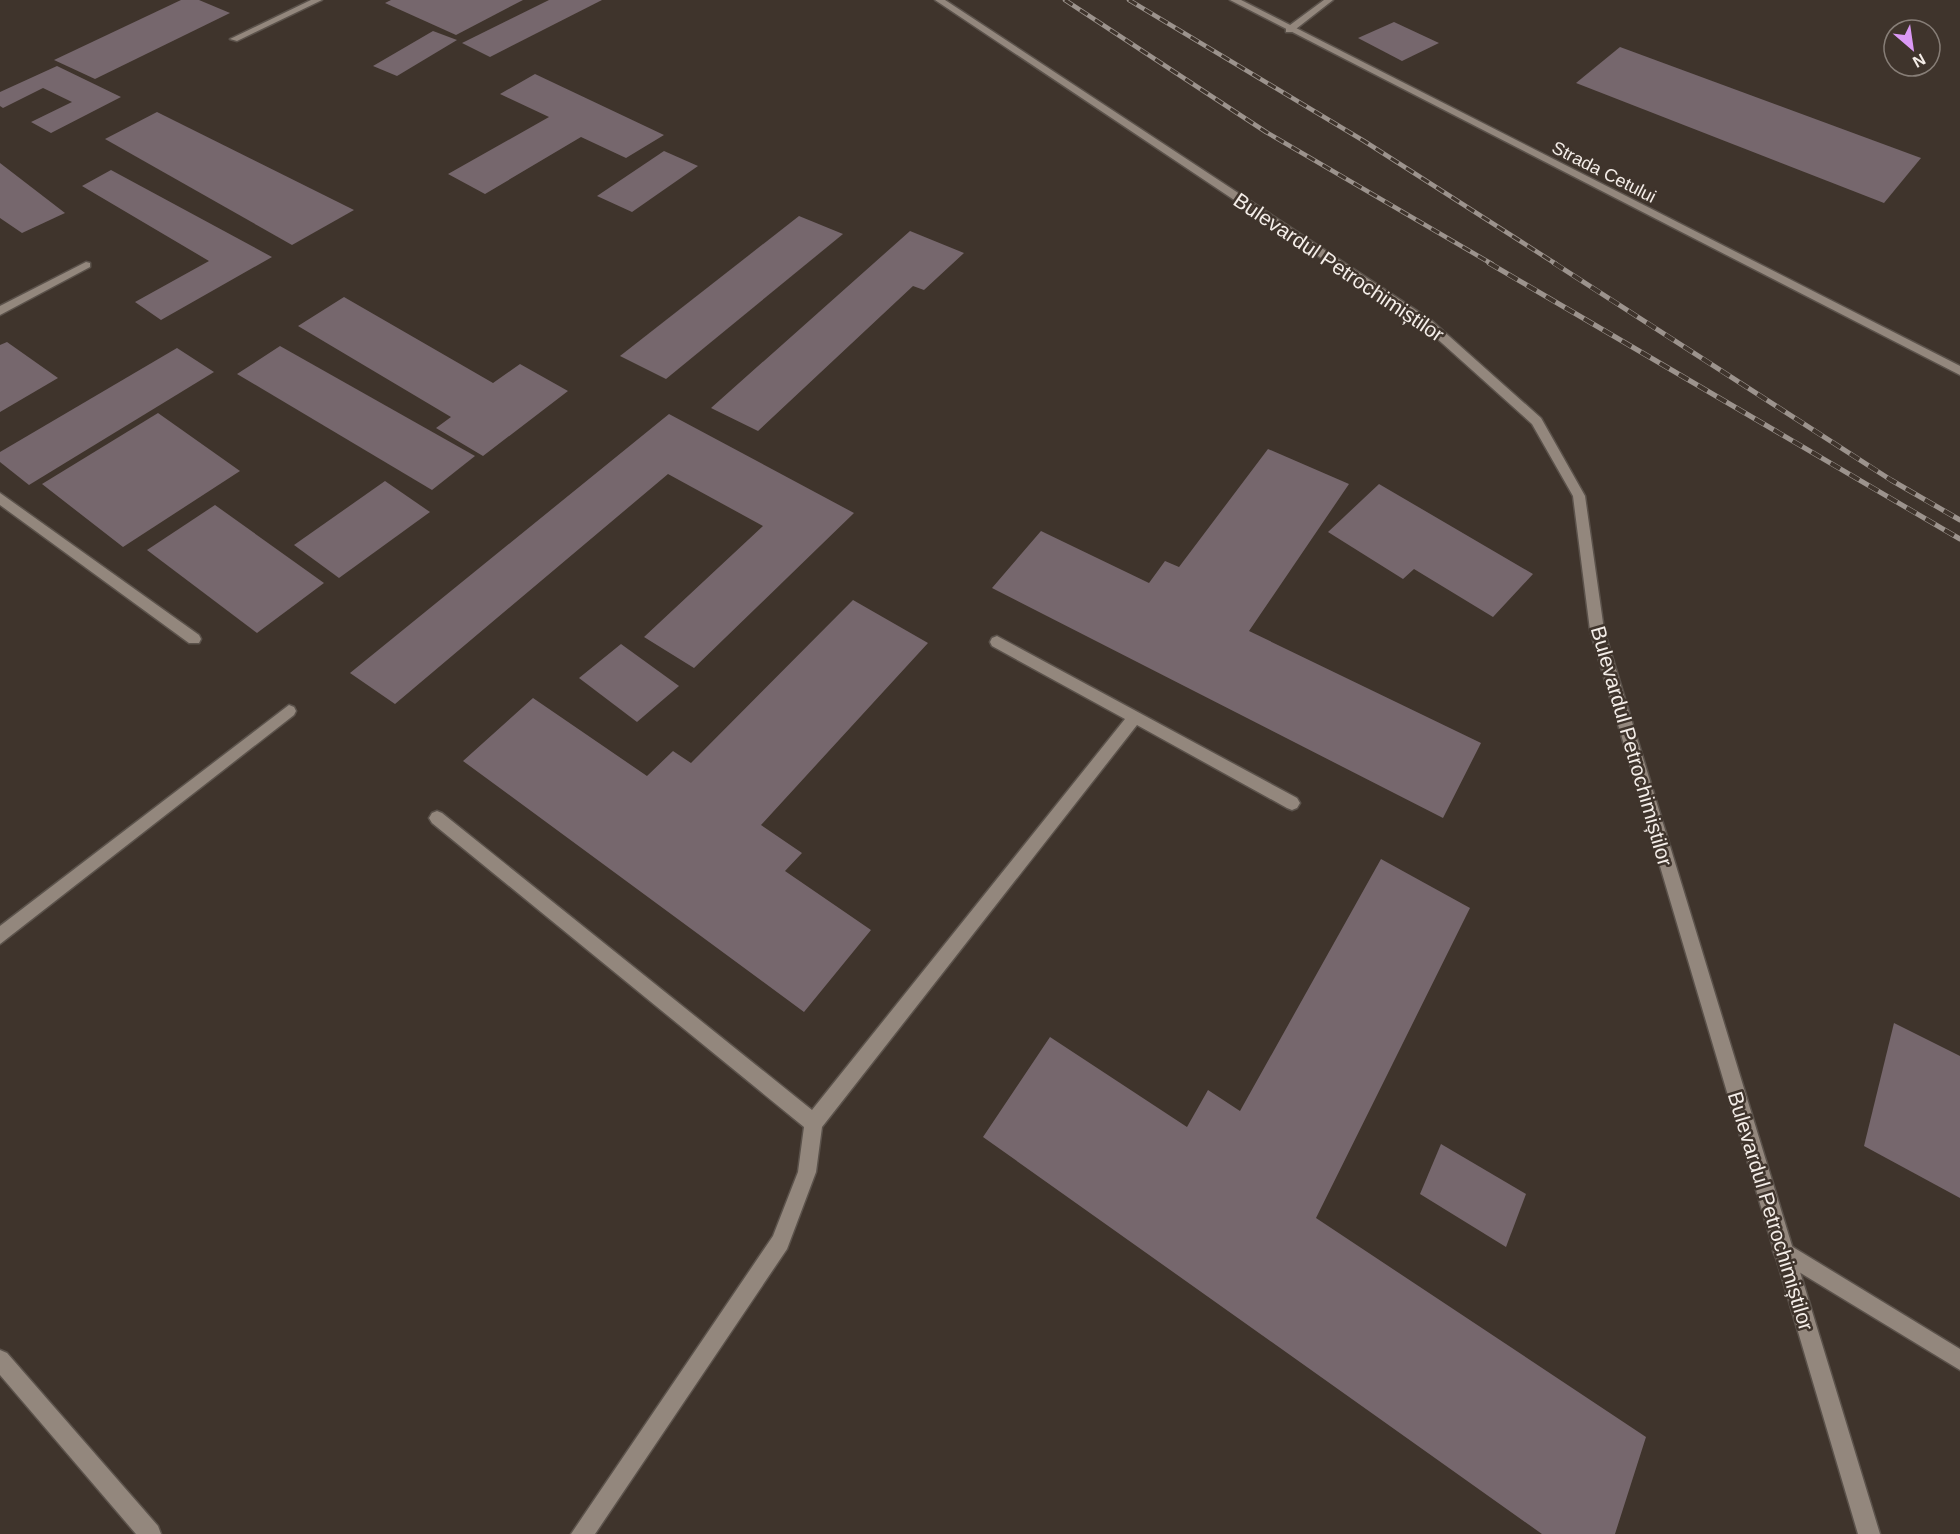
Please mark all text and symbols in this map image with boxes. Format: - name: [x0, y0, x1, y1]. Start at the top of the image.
- north arrow: [1882, 18, 1942, 78]
- text: N: [1910, 50, 1928, 71]
- street label: Strada Cetului: [1549, 137, 1659, 207]
- street label: Bulevardul Petrochimiștilor: [1230, 188, 1448, 346]
- street label: Bulevardul Petrochimiștilor: [1587, 623, 1677, 869]
- street label: Bulevardul Petrochimiștilor: [1724, 1089, 1818, 1333]

